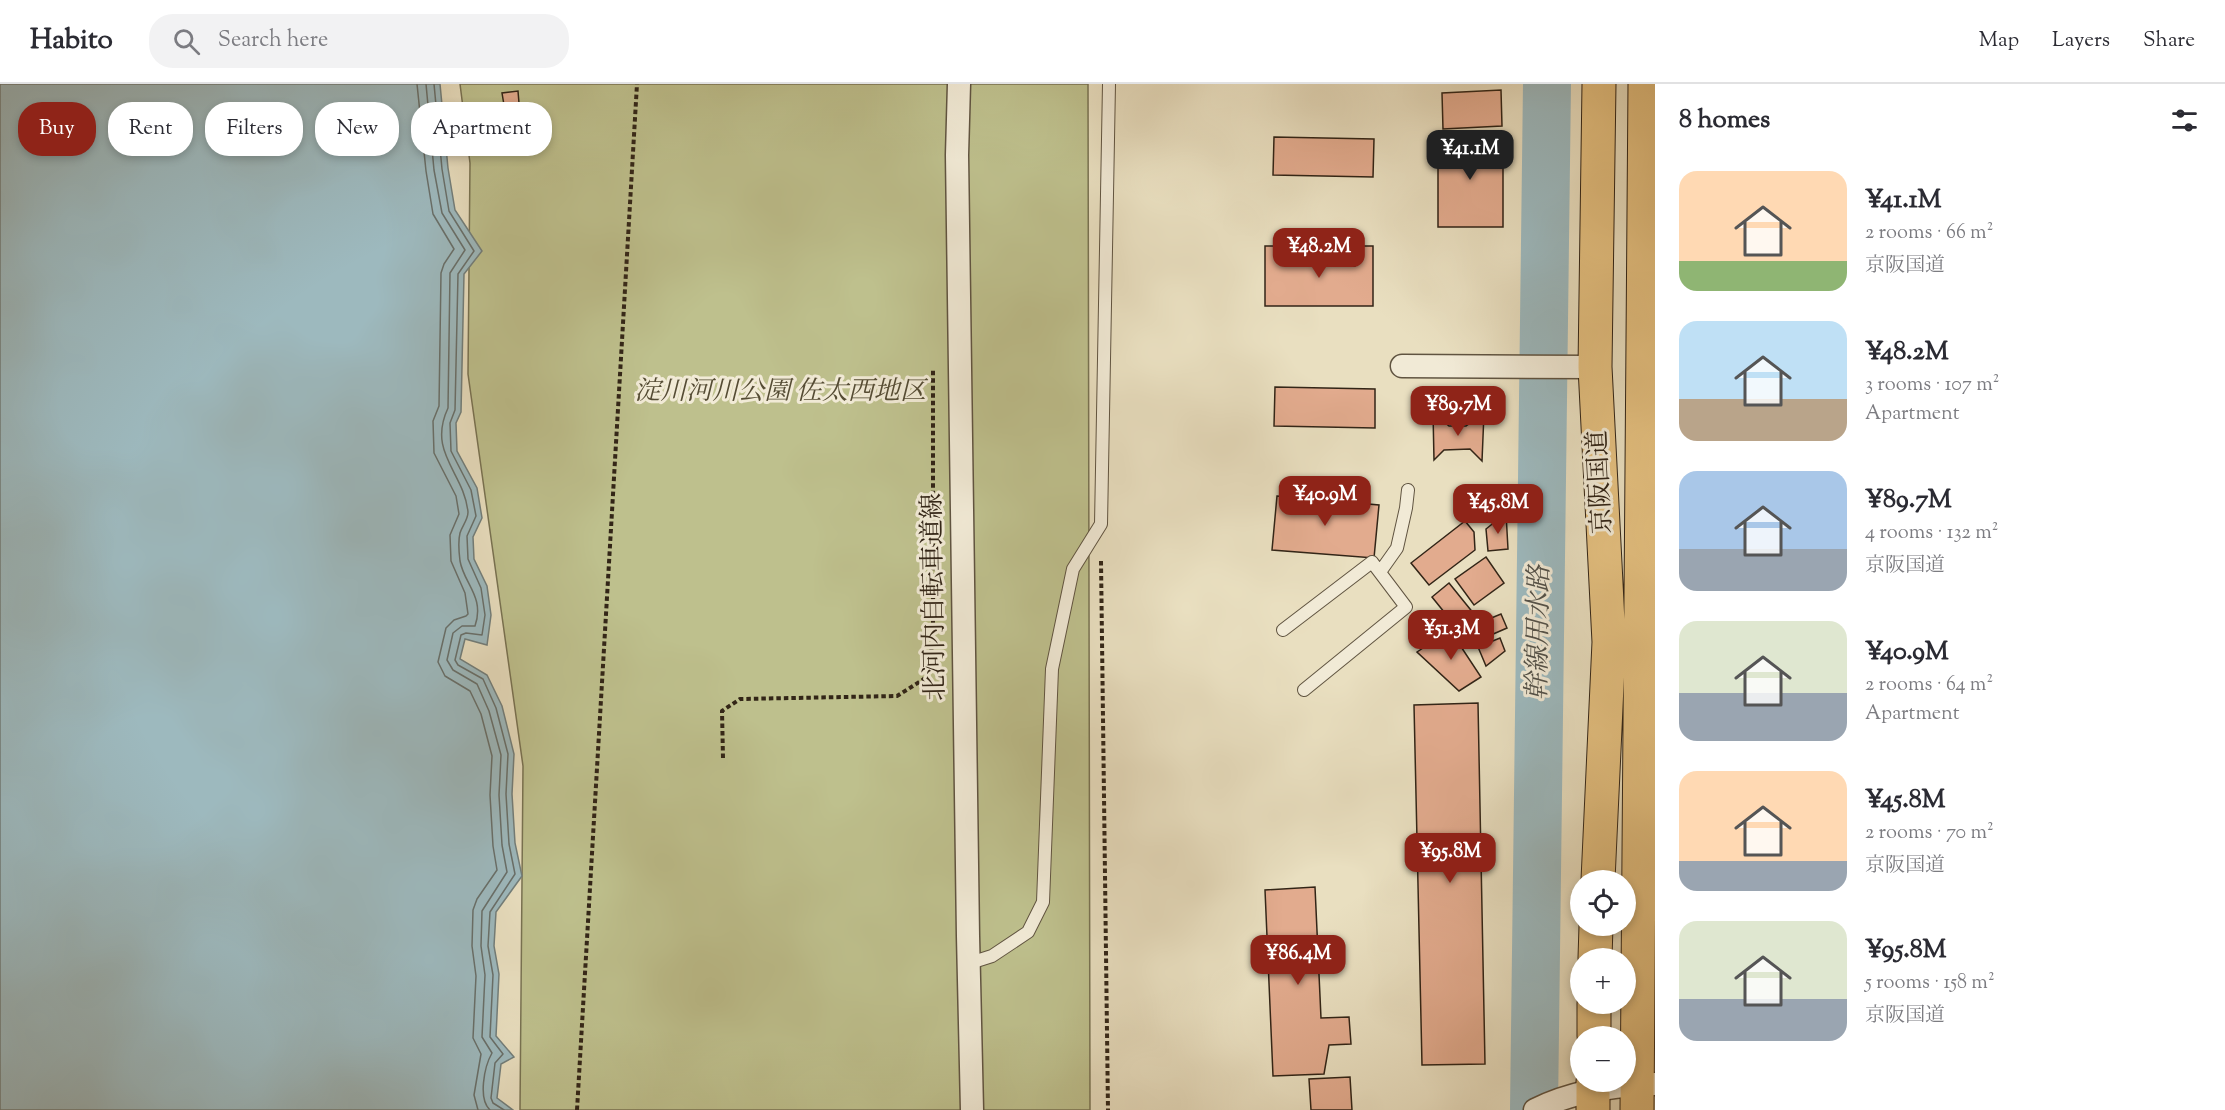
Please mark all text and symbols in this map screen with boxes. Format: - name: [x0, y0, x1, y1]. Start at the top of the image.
- search box: [149, 14, 569, 68]
- text: Habito: [30, 21, 113, 61]
- icon: search: [170, 25, 203, 58]
- text: Search here: [218, 25, 328, 57]
- text: Map: [1979, 26, 2019, 56]
- text: Layers: [2052, 26, 2110, 56]
- text: Share: [2143, 26, 2195, 56]
- chip: Buy: [18, 102, 96, 156]
- chip: Rent: [108, 102, 193, 156]
- chip: Filters: [205, 102, 303, 156]
- chip: New: [315, 102, 399, 156]
- chip: Apartment: [411, 102, 552, 156]
- text: 8 homes: [1679, 102, 1770, 139]
- icon: filters: [2168, 104, 2201, 137]
- pin: ¥41.1M: [1421, 130, 1519, 181]
- text: ¥41.1M: [1441, 135, 1499, 164]
- text: ¥41.1M: [1865, 182, 1941, 219]
- icon: home: [1727, 195, 1799, 267]
- text: 2 rooms · 66 m²: [1865, 219, 1993, 248]
- pin: ¥48.2M: [1270, 228, 1368, 279]
- text: ¥48.2M: [1287, 233, 1351, 262]
- text: 京阪国道: [1865, 252, 1945, 281]
- text: ¥48.2M: [1865, 334, 1949, 371]
- icon: home: [1727, 345, 1799, 417]
- text: 3 rooms · 107 m²: [1865, 371, 1999, 400]
- park label: 淀川河川公園 佐太西地区: [634, 374, 929, 411]
- pin: ¥89.7M: [1409, 386, 1507, 437]
- text: ¥89.7M: [1425, 391, 1491, 420]
- text: Apartment: [1865, 400, 1960, 429]
- street label: 京阪国道: [1580, 429, 1622, 535]
- pin: ¥40.9M: [1276, 476, 1374, 527]
- text: ¥40.9M: [1293, 481, 1357, 510]
- text: ¥89.7M: [1865, 482, 1952, 519]
- pin: ¥45.8M: [1449, 484, 1547, 535]
- text: ¥45.8M: [1467, 489, 1529, 518]
- street label: 北河内自転車道線: [915, 493, 955, 701]
- icon: home: [1727, 495, 1799, 567]
- text: 4 rooms · 132 m²: [1865, 519, 1998, 548]
- text: 京阪国道: [1865, 552, 1945, 581]
- water label: 幹線用水路: [1519, 563, 1561, 701]
- pin: ¥51.3M: [1402, 610, 1500, 661]
- text: ¥51.3M: [1422, 615, 1480, 644]
- text: ¥40.9M: [1865, 634, 1949, 671]
- icon: home: [1727, 645, 1799, 717]
- text: 2 rooms · 64 m²: [1865, 671, 1993, 700]
- text: Apartment: [1865, 700, 1960, 729]
- text: ¥45.8M: [1865, 782, 1945, 819]
- icon: home: [1727, 795, 1799, 867]
- text: 2 rooms · 70 m²: [1865, 819, 1994, 848]
- pin: ¥95.8M: [1401, 833, 1499, 884]
- text: ¥95.8M: [1419, 838, 1481, 867]
- text: 京阪国道: [1865, 852, 1945, 881]
- map controls: [1570, 870, 1636, 1092]
- button: locate: [1570, 870, 1636, 936]
- text: ¥95.8M: [1865, 932, 1946, 969]
- pin: ¥86.4M: [1249, 935, 1347, 986]
- text: ¥86.4M: [1265, 940, 1331, 969]
- icon: home: [1727, 945, 1799, 1017]
- button: +: [1570, 948, 1636, 1014]
- text: 5 rooms · 158 m²: [1865, 969, 1995, 998]
- text: 京阪国道: [1865, 1002, 1945, 1031]
- button: −: [1570, 1026, 1636, 1092]

